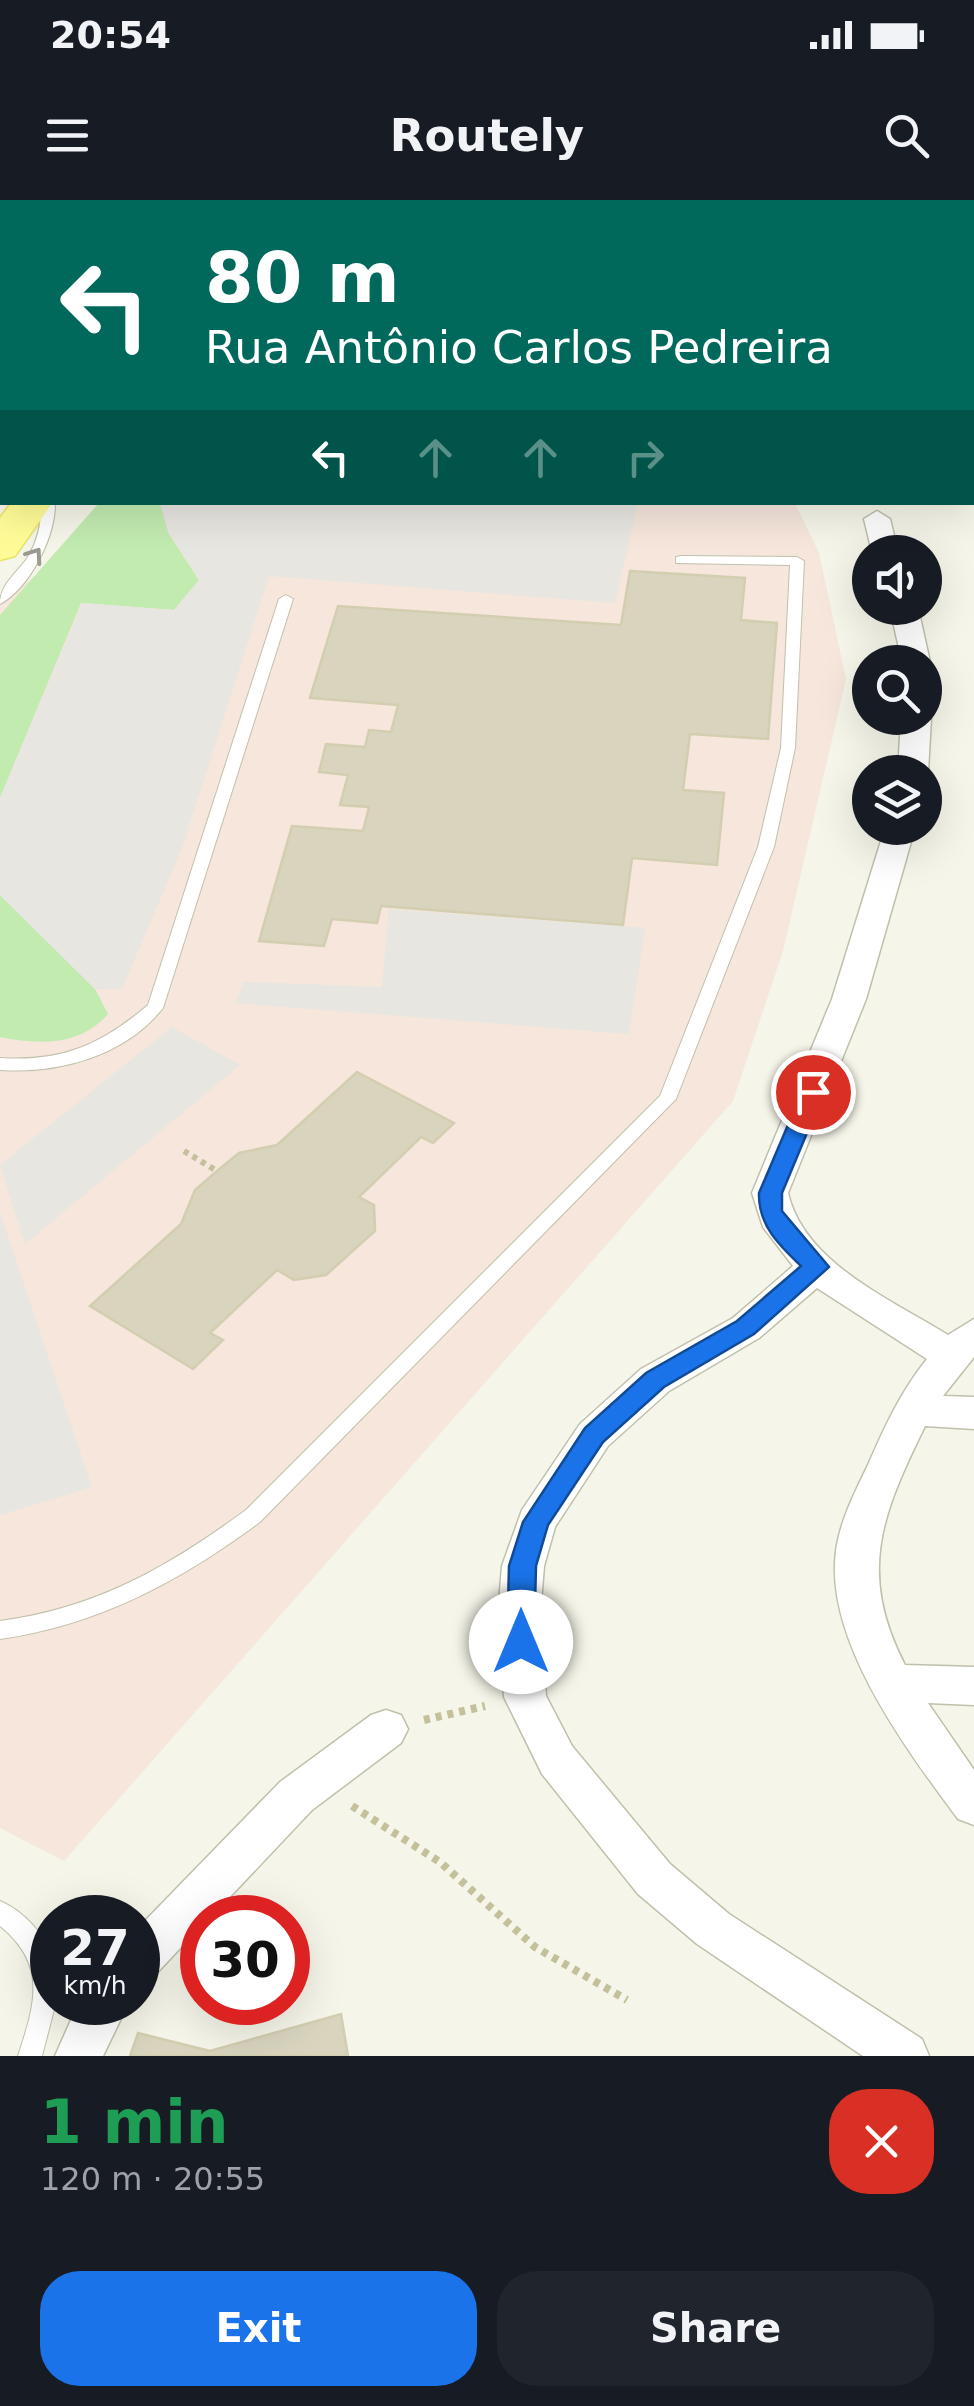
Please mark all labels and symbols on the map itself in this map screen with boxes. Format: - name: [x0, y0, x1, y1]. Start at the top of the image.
- one-way arrow: [23, 548, 41, 567]
- pin: [771, 1050, 856, 1135]
- position arrow: [469, 1590, 573, 1694]
- speed limit sign: 30: [180, 1895, 310, 2025]

